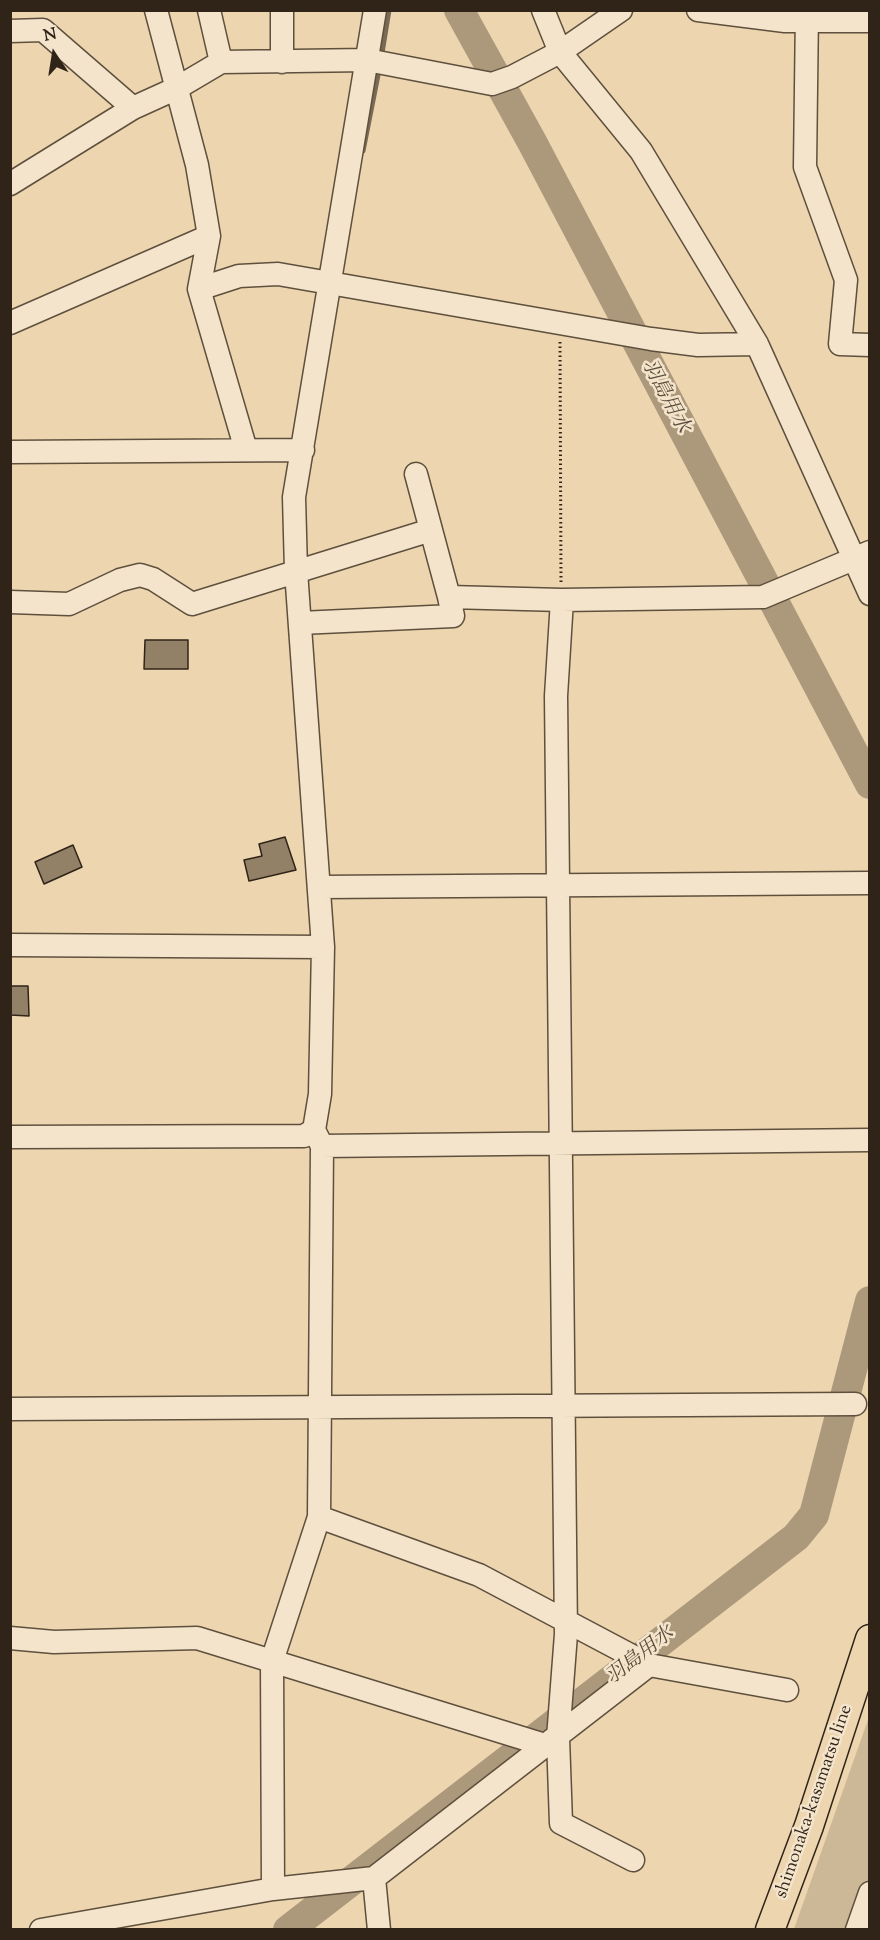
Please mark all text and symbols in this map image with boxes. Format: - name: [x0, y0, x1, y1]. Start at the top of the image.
- text: N: [42, 23, 59, 48]
- north arrow: [24, 24, 84, 84]
- water label: 羽島用水: [635, 356, 693, 438]
- water label: 羽島用水: [602, 1623, 680, 1691]
- street label: shimonaka-kasamatsu line: [772, 1703, 858, 1901]

